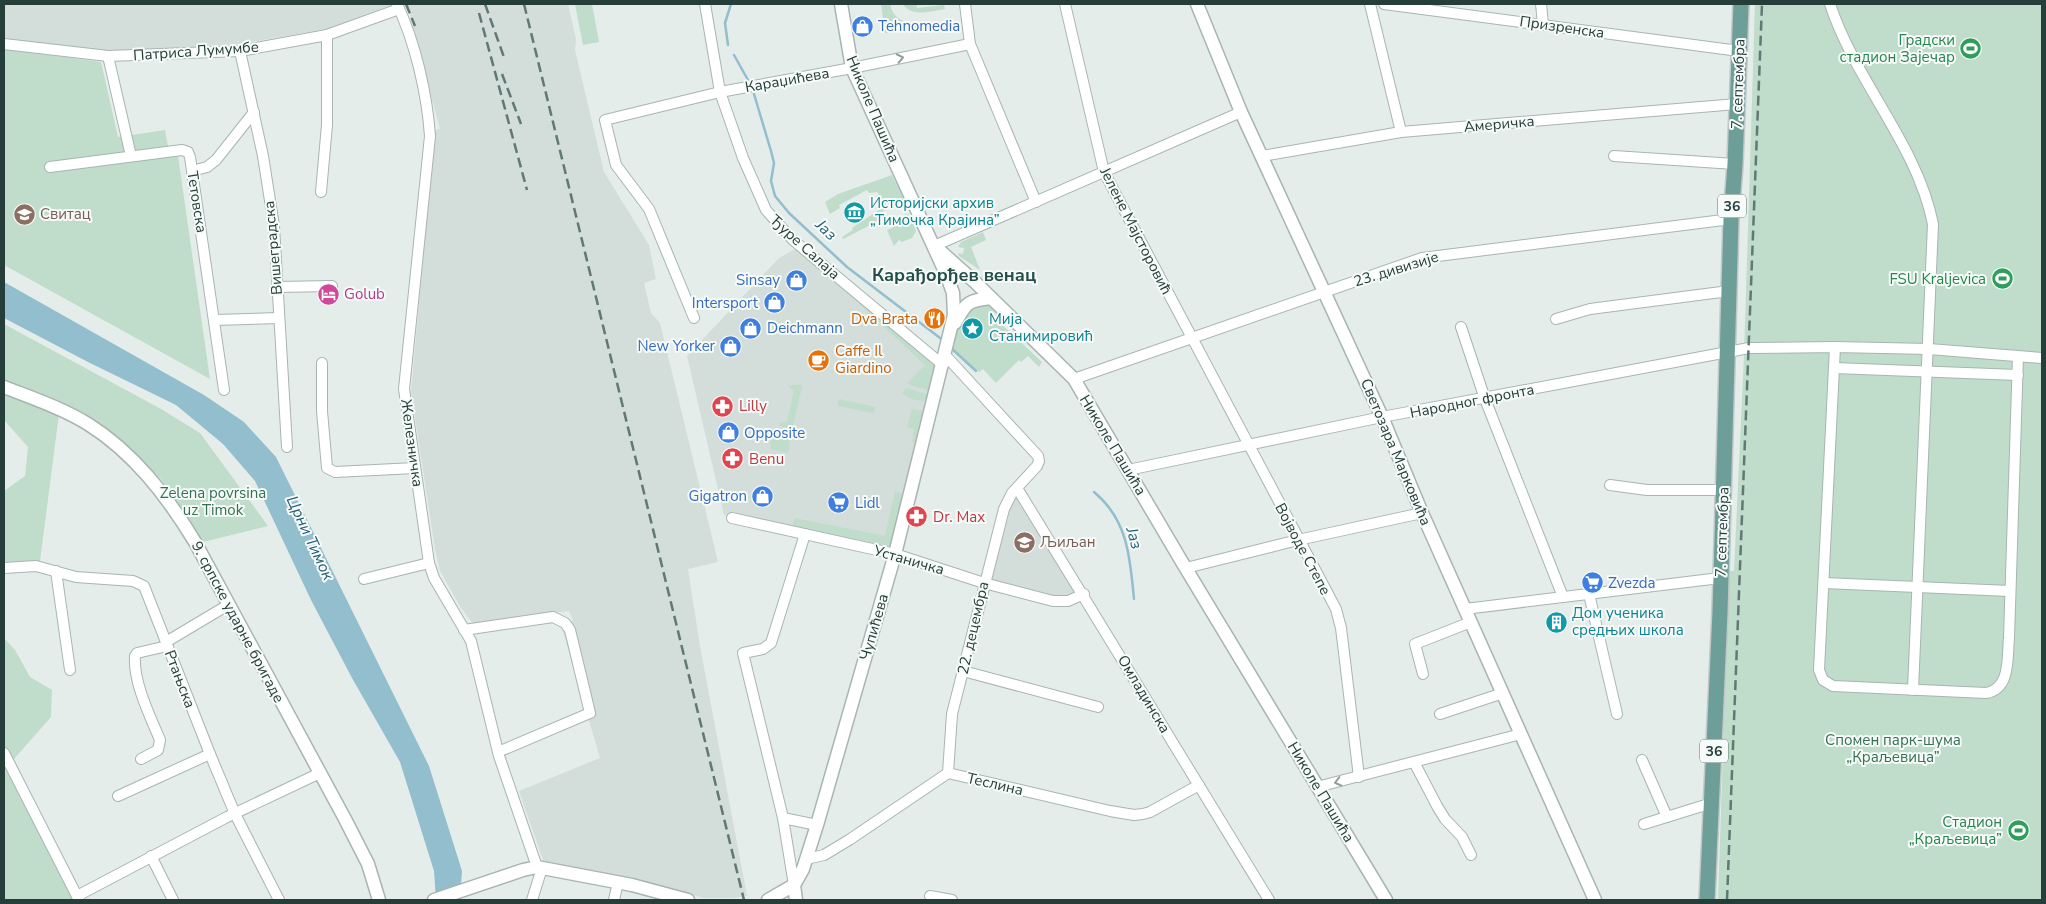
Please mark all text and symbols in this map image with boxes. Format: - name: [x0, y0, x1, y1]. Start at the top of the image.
- street label: Призренска: [1518, 11, 1606, 43]
- shop icon: Tehnomedia: [850, 14, 874, 38]
- place label: Tehnomedia: [878, 16, 960, 36]
- place label: Градски стадион Зајечар: [1840, 30, 1955, 67]
- street label: Патриса Лумумбе: [132, 37, 260, 65]
- sports icon: Градски стадион Зајечар: [1959, 37, 1983, 61]
- street label: 7. септембра: [1726, 38, 1750, 130]
- street label: Николе Пашића: [842, 53, 904, 165]
- one-way arrow: [896, 54, 905, 64]
- street label: Караџићева: [743, 63, 831, 97]
- street label: Америчка: [1463, 111, 1535, 137]
- street label: Јелене Мајсторовић: [1095, 163, 1177, 298]
- street label: Тетовска: [182, 170, 212, 234]
- place label: Историјски архив „Тимочка Крајина”: [870, 193, 1000, 230]
- road number: 36: [1718, 195, 1746, 218]
- street label: Вишеградска: [259, 200, 287, 296]
- museum icon: Историјски архив „Тимочка Крајина”: [842, 200, 866, 224]
- school or university icon: Свитац: [12, 202, 36, 226]
- place label: Свитац: [40, 204, 91, 224]
- street label: Ђуре Салаја: [766, 210, 844, 284]
- water label: Јаз: [810, 214, 842, 246]
- street label: 23. дивизије: [1351, 247, 1441, 291]
- district label: Карађорђев венац: [872, 263, 1036, 287]
- sports icon: FSU Kraljevica: [1990, 267, 2014, 291]
- shop icon: Sinsay: [784, 268, 808, 292]
- place label: FSU Kraljevica: [1890, 269, 1986, 289]
- place label: Sinsay: [736, 270, 780, 290]
- hotel icon: Golub: [316, 282, 340, 306]
- place label: Golub: [344, 284, 385, 304]
- shop icon: Intersport: [762, 291, 786, 315]
- place label: Intersport: [692, 293, 759, 313]
- restaurant icon: Dva Brata: [922, 307, 946, 331]
- place label: Dva Brata: [851, 309, 918, 329]
- place label: Мија Станимировић: [989, 309, 1093, 346]
- shop icon: Deichmann: [739, 316, 763, 340]
- place icon: Мија Станимировић: [961, 316, 985, 340]
- place label: Deichmann: [767, 318, 843, 338]
- shop icon: New Yorker: [719, 334, 743, 358]
- place label: New Yorker: [637, 336, 716, 356]
- place label: Caffe Il Giardino: [835, 341, 892, 378]
- cafe icon: Caffe Il Giardino: [807, 348, 831, 372]
- street label: Светозара Марковића: [1356, 375, 1436, 529]
- street label: Народног фронта: [1408, 379, 1536, 423]
- street label: Николе Пашића: [1075, 391, 1151, 499]
- pharmacy icon: Lilly: [711, 394, 735, 418]
- place label: Lilly: [739, 396, 767, 416]
- street label: Железничка: [396, 398, 428, 488]
- shop icon: Opposite: [716, 421, 740, 445]
- place label: Opposite: [744, 423, 805, 443]
- pharmacy icon: Benu: [721, 447, 745, 471]
- place label: Benu: [749, 449, 784, 469]
- park label: Zelena povrsina uz Timok: [160, 483, 266, 520]
- shop icon: Gigatron: [751, 484, 775, 508]
- place label: Gigatron: [689, 486, 747, 506]
- street label: 7. септембра: [1710, 486, 1734, 578]
- supermarket icon: Lidl: [827, 491, 851, 515]
- water label: Црни Тимок: [281, 492, 339, 584]
- place label: Lidl: [855, 493, 880, 513]
- street label: Војводе Степе: [1270, 499, 1336, 599]
- pharmacy icon: Dr. Max: [905, 505, 929, 529]
- place label: Dr. Max: [933, 507, 985, 527]
- water label: Јаз: [1120, 524, 1148, 552]
- school or university icon: Љиљан: [1012, 530, 1036, 554]
- place label: Љиљан: [1040, 532, 1096, 552]
- street label: 9. српске ударне бригаде: [187, 538, 289, 706]
- street label: Устаничка: [870, 540, 947, 580]
- supermarket icon: Zvezda: [1580, 571, 1604, 595]
- place label: Zvezda: [1608, 573, 1655, 593]
- street label: 22. децембра: [953, 580, 993, 676]
- street label: Чупићева: [855, 591, 893, 663]
- place label: Дом ученика средњих школа: [1572, 603, 1684, 640]
- building icon: Дом ученика средњих школа: [1544, 610, 1568, 634]
- street label: Ртањска: [160, 647, 200, 711]
- street label: Омладинска: [1113, 651, 1175, 737]
- park label: Спомен парк-шума „Краљевица”: [1825, 730, 1961, 767]
- street label: Николе Пашића: [1283, 738, 1359, 846]
- road number: 36: [1700, 739, 1728, 762]
- street label: Теслина: [965, 768, 1025, 800]
- one-way arrow: [1334, 776, 1343, 787]
- place label: Стадион „Краљевица”: [1909, 812, 2002, 849]
- sports icon: Стадион „Краљевица”: [2006, 819, 2030, 843]

